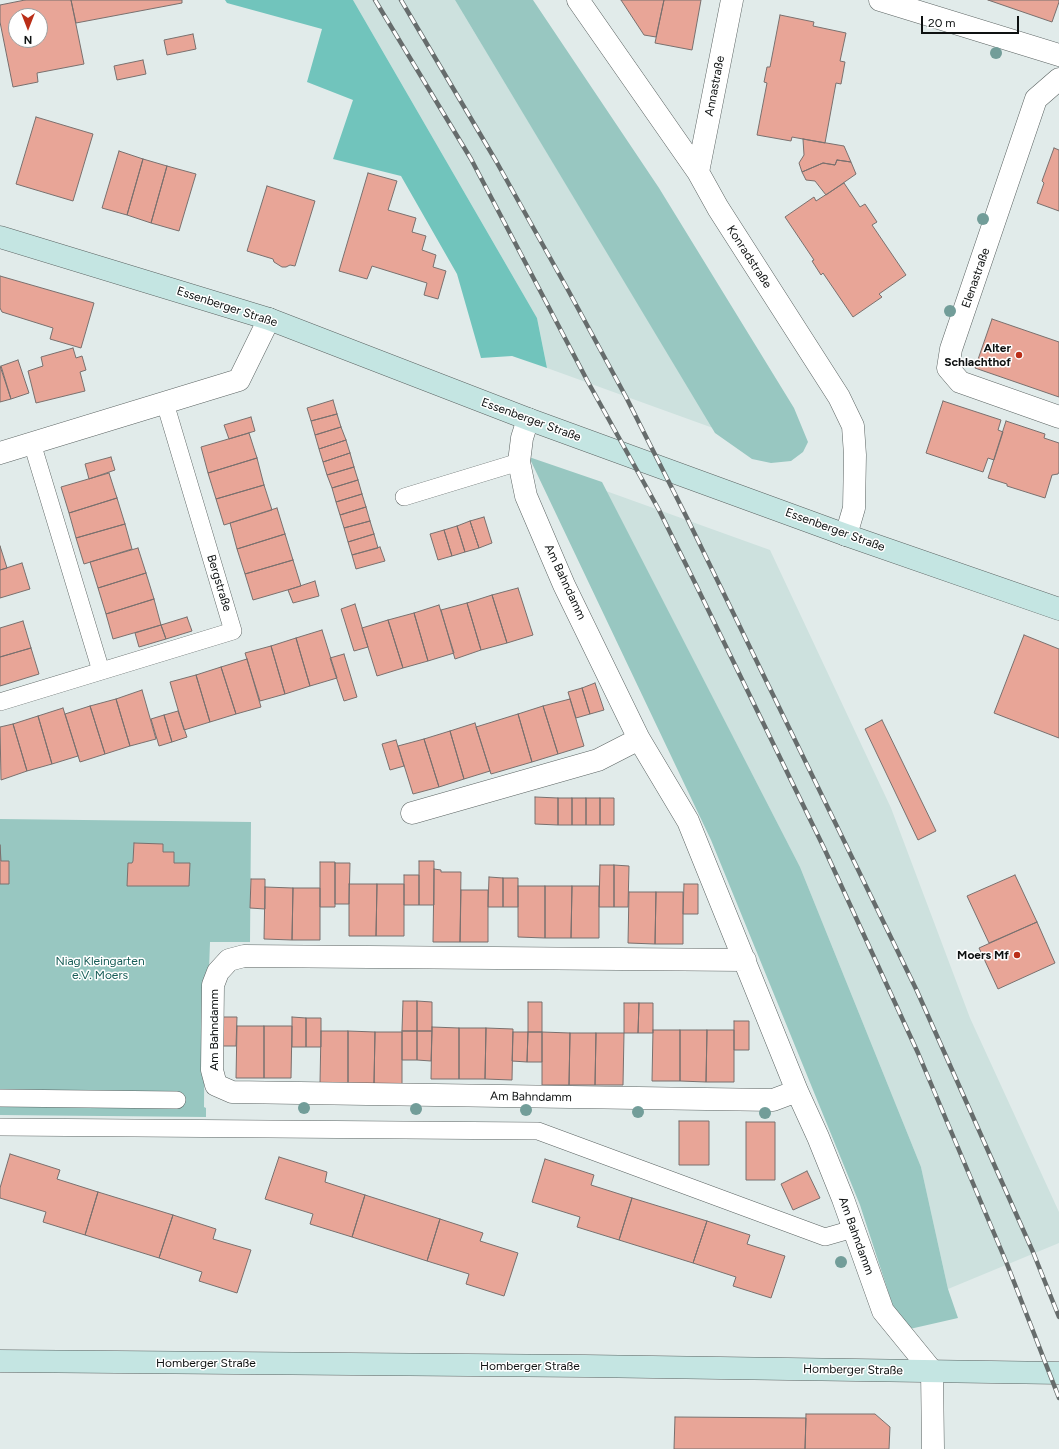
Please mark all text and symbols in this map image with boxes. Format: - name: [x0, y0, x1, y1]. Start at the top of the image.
- north arrow: [8, 8, 48, 48]
- scale bar: [923, 8, 1021, 34]
- text: 20 m: [928, 16, 956, 30]
- text: N: [24, 33, 32, 46]
- street label: Annastraße: [702, 55, 728, 117]
- street label: Konradstraße: [723, 223, 775, 291]
- street label: Elenastraße: [959, 246, 993, 310]
- street label: Essenberger Straße: [175, 284, 279, 330]
- place label: Alter Schlachthof: [944, 341, 1011, 369]
- marker: Alter Schlachthof: [1014, 350, 1024, 360]
- street label: Essenberger Straße: [479, 395, 583, 445]
- street label: Essenberger Straße: [783, 505, 887, 555]
- street label: Am Bahndamm: [541, 542, 589, 622]
- street label: Bergstraße: [204, 553, 234, 613]
- place label: Moers Mf: [957, 948, 1009, 962]
- marker: Moers Mf: [1012, 950, 1022, 960]
- park label: Niag Kleingarten e.V. Moers: [55, 954, 145, 982]
- street label: Am Bahndamm: [207, 989, 221, 1071]
- street label: Am Bahndamm: [490, 1089, 572, 1105]
- street label: Am Bahndamm: [835, 1195, 877, 1277]
- street label: Homberger Straße: [156, 1356, 256, 1370]
- street label: Homberger Straße: [480, 1359, 580, 1373]
- street label: Homberger Straße: [803, 1362, 903, 1378]

